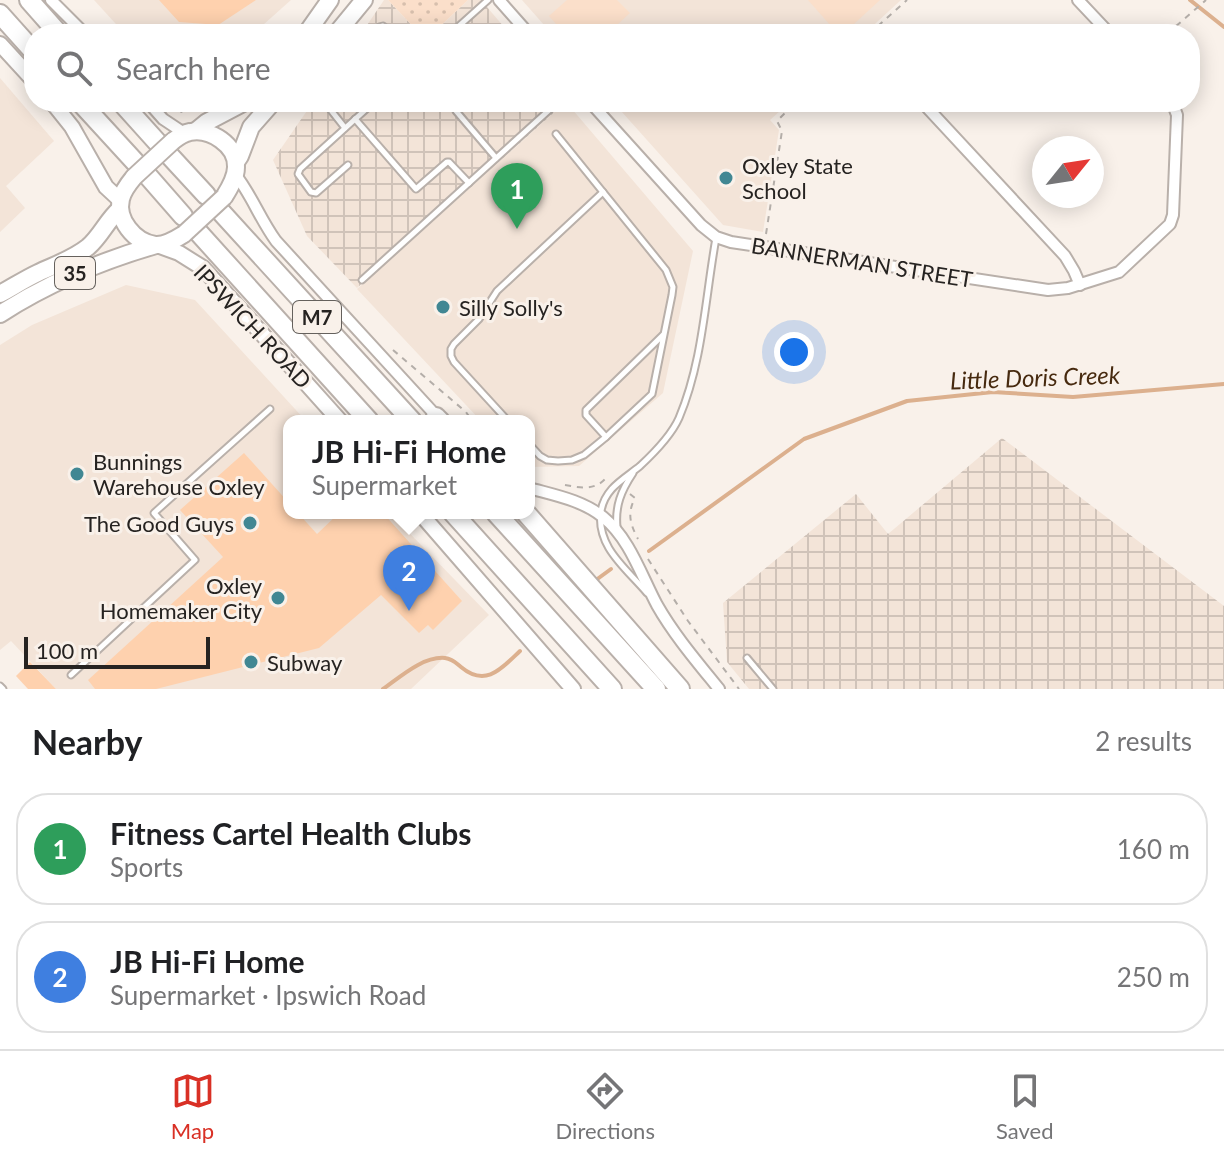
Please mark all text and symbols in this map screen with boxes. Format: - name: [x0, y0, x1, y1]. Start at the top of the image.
- search box: [24, 24, 1200, 112]
- icon: search: [52, 46, 96, 90]
- text: Search here: [116, 50, 271, 86]
- north arrow: [1032, 136, 1104, 208]
- place label: Oxley State School: [742, 152, 853, 204]
- pin: 1: [491, 163, 543, 229]
- marker: Oxley State School: [717, 169, 735, 187]
- street label: BANNERMAN STREET: [749, 231, 975, 293]
- road number: 35: [55, 257, 95, 289]
- street label: IPSWICH ROAD: [189, 258, 317, 394]
- place label: Silly Solly's: [459, 294, 563, 321]
- marker: Silly Solly's: [434, 298, 452, 316]
- road number: M7: [293, 301, 341, 333]
- your location: [774, 332, 814, 372]
- water label: Little Doris Creek: [949, 360, 1121, 394]
- popup: [283, 415, 535, 519]
- text: JB Hi-Fi Home: [312, 433, 506, 469]
- place label: Bunnings Warehouse Oxley: [93, 448, 265, 500]
- marker: Bunnings Warehouse Oxley: [68, 465, 86, 483]
- text: Supermarket: [312, 469, 457, 501]
- place label: The Good Guys: [84, 510, 234, 537]
- marker: The Good Guys: [241, 514, 259, 532]
- pin: 2: [383, 545, 435, 611]
- place label: Oxley Homemaker City: [100, 572, 263, 624]
- marker: Oxley Homemaker City: [269, 589, 287, 607]
- scale bar: [24, 633, 210, 669]
- text: 100 m: [36, 637, 98, 664]
- place label: Subway: [267, 649, 343, 676]
- marker: Subway: [242, 653, 260, 671]
- text: Nearby: [32, 721, 143, 762]
- text: 2 results: [1095, 725, 1192, 757]
- text: Fitness Cartel Health Clubs: [110, 815, 472, 851]
- text: 1: [52, 833, 68, 865]
- text: 160 m: [1117, 833, 1190, 865]
- text: Sports: [110, 851, 183, 883]
- text: JB Hi-Fi Home: [110, 943, 305, 979]
- text: 2: [52, 961, 68, 993]
- text: 250 m: [1117, 961, 1190, 993]
- text: Supermarket · Ipswich Road: [110, 979, 426, 1011]
- tab: Map: [171, 1069, 215, 1144]
- tab: Directions: [556, 1069, 655, 1144]
- tab: Saved: [996, 1069, 1053, 1144]

